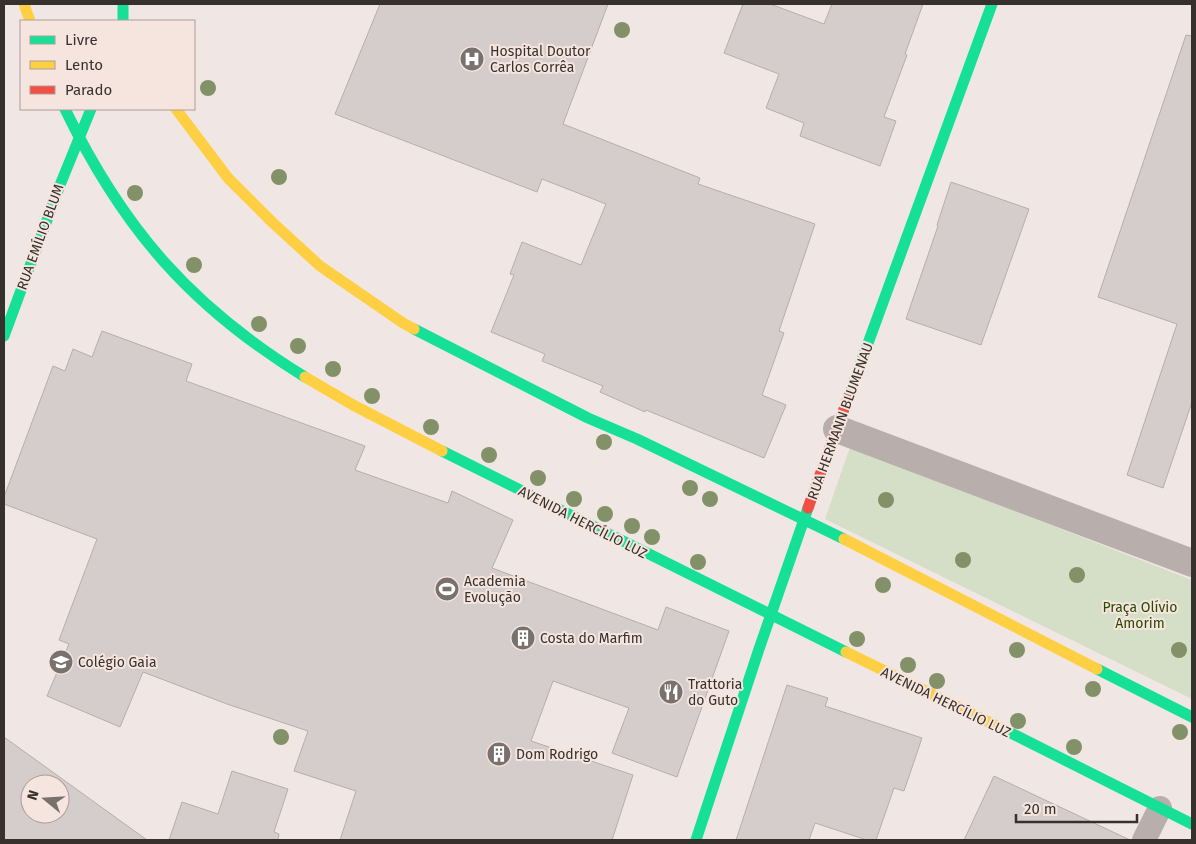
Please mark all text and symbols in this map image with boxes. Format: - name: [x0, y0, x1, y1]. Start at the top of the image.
- legend: [20, 20, 195, 110]
- text: Livre: [65, 31, 98, 49]
- place label: Hospital Doutor Carlos Corrêa: [490, 43, 591, 76]
- hospital icon: Hospital Doutor Carlos Corrêa: [459, 46, 485, 72]
- text: Lento: [65, 56, 103, 74]
- text: Parado: [65, 81, 112, 99]
- street label: RUA EMÍLIO BLUM: [12, 181, 68, 292]
- street label: RUA HERMANN BLUMENAU: [804, 340, 877, 502]
- street label: AVENIDA HERCÍLIO LUZ: [516, 482, 650, 562]
- place label: Academia Evolução: [464, 573, 526, 606]
- sports icon: Academia Evolução: [434, 576, 460, 602]
- park label: Praça Olívio Amorim: [1102, 599, 1178, 632]
- building icon: Costa do Marfim: [510, 625, 536, 651]
- place label: Costa do Marfim: [540, 630, 643, 647]
- school or university icon: Colégio Gaia: [48, 649, 74, 675]
- place label: Colégio Gaia: [78, 654, 157, 671]
- street label: AVENIDA HERCÍLIO LUZ: [878, 663, 1014, 741]
- place label: Trattoria do Guto: [688, 676, 742, 709]
- restaurant icon: Trattoria do Guto: [658, 679, 684, 705]
- building icon: Dom Rodrigo: [486, 741, 512, 767]
- place label: Dom Rodrigo: [516, 746, 598, 763]
- north arrow: [20, 774, 70, 824]
- text: N: [24, 788, 43, 802]
- scale bar: [1016, 792, 1137, 824]
- text: 20 m: [1024, 800, 1057, 818]

